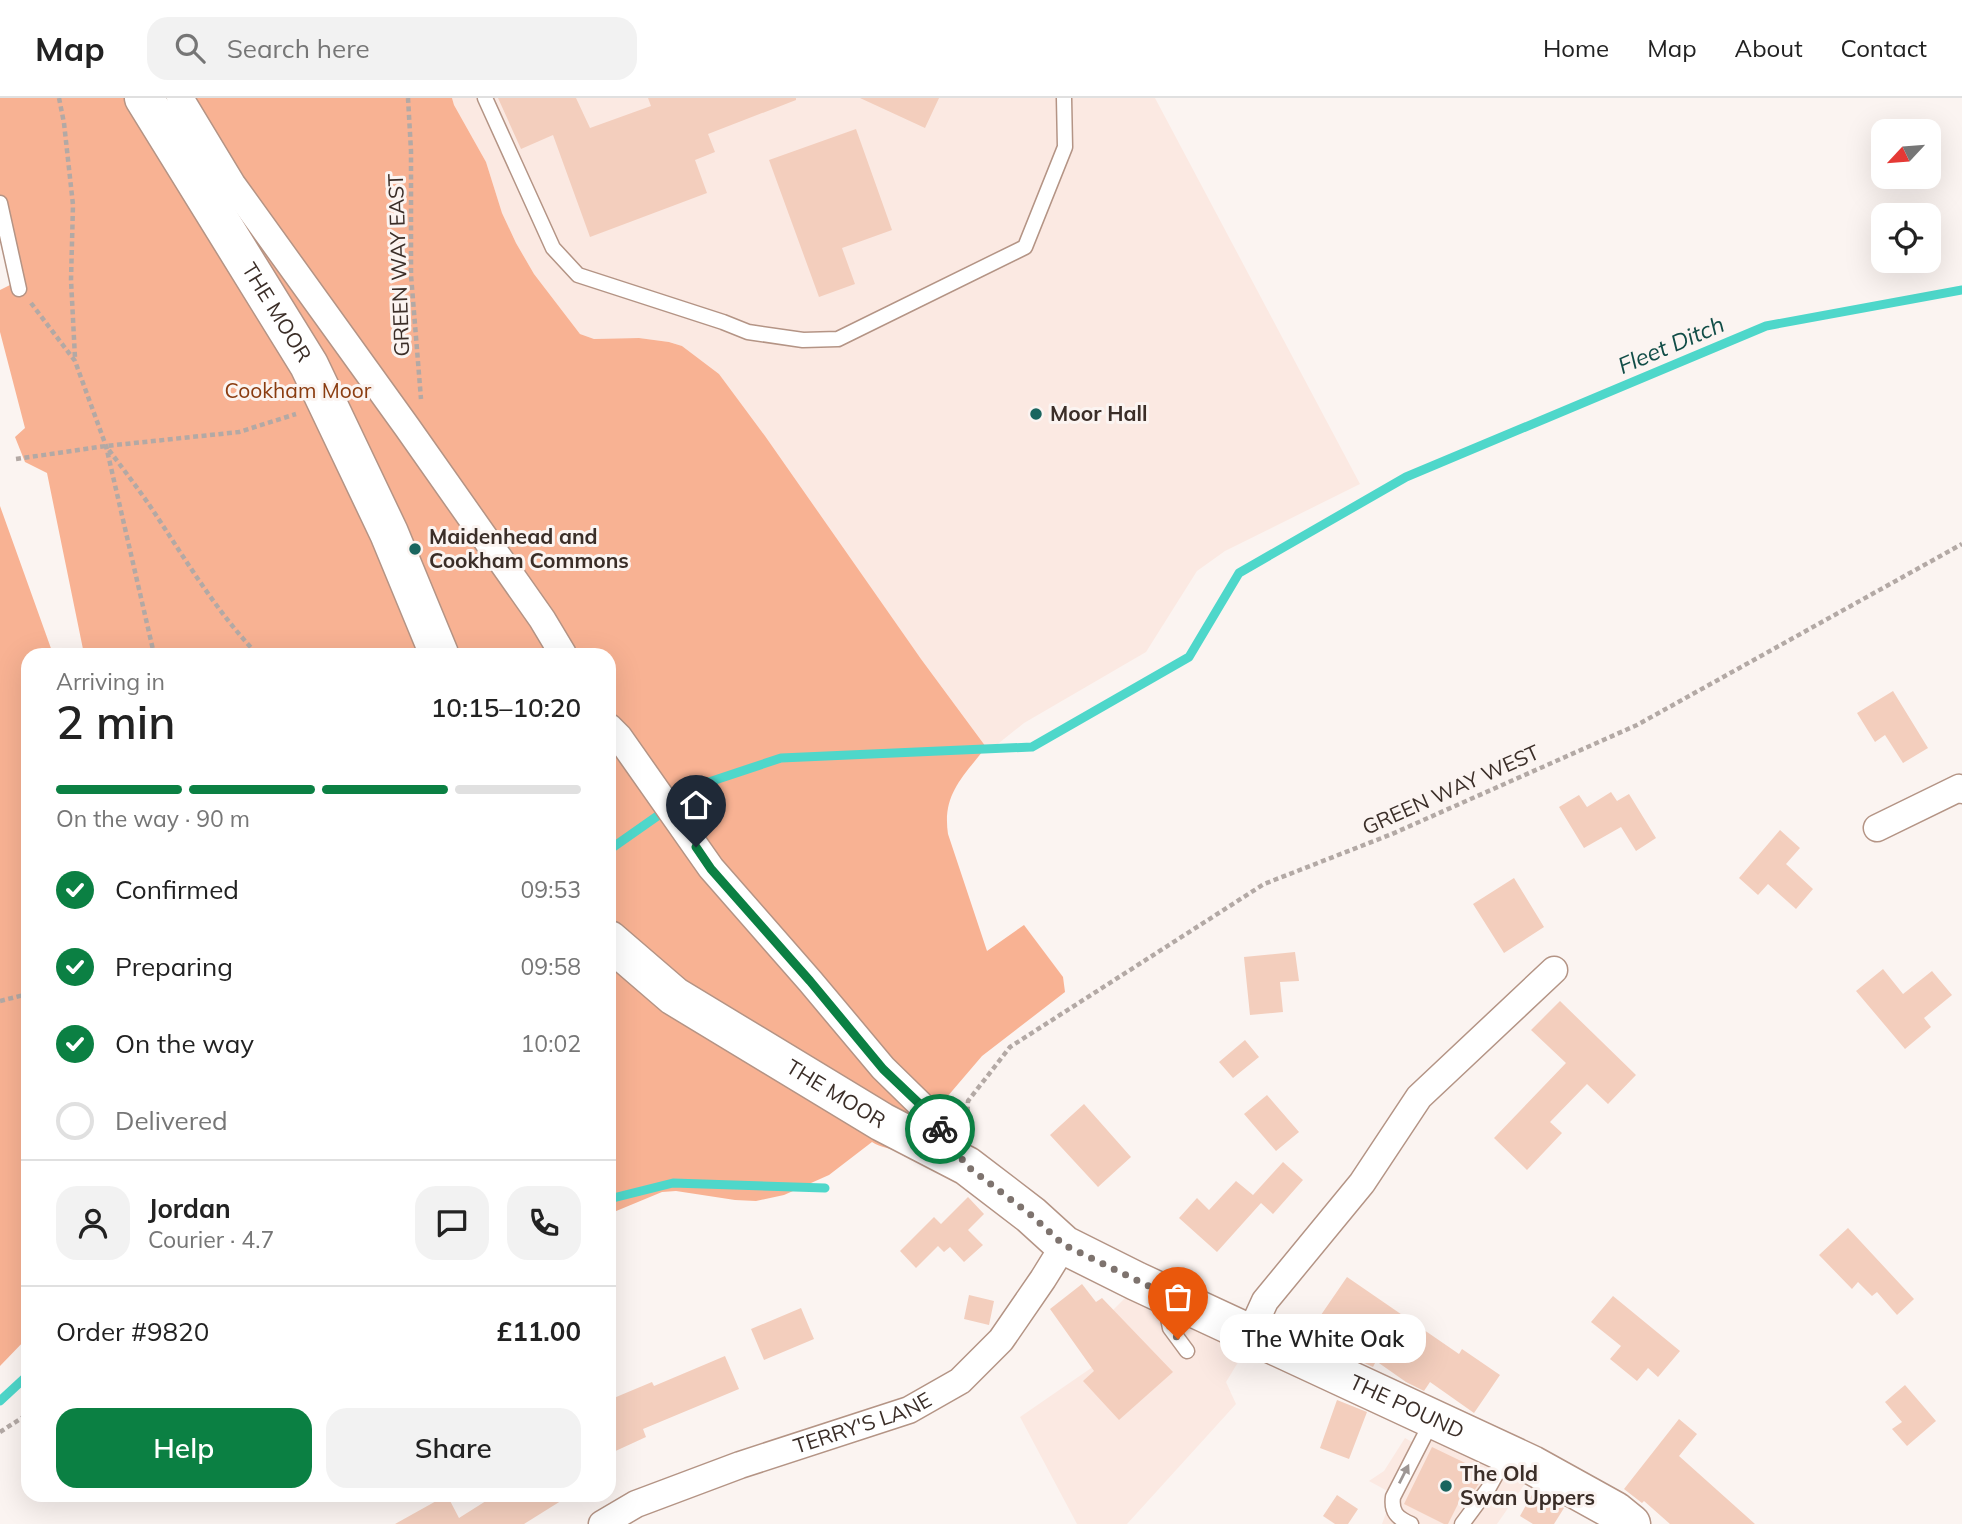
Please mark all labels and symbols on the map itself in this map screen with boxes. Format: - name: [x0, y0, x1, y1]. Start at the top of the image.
- north arrow: [1871, 119, 1941, 189]
- street label: GREEN WAY EAST: [382, 173, 414, 357]
- street label: THE MOOR: [237, 258, 318, 366]
- water label: Fleet Ditch: [1613, 309, 1728, 380]
- park label: Cookham Moor: [225, 377, 372, 403]
- place label: Moor Hall: [1050, 400, 1147, 426]
- marker: Moor Hall: [1028, 406, 1044, 422]
- place label: Maidenhead and Cookham Commons: [429, 523, 629, 573]
- marker: Maidenhead and Cookham Commons: [407, 541, 423, 557]
- street label: GREEN WAY WEST: [1358, 738, 1543, 840]
- pin: [666, 775, 726, 847]
- street label: THE MOOR: [782, 1053, 891, 1133]
- courier: [905, 1094, 975, 1164]
- pin: [1148, 1267, 1208, 1339]
- callout: The White Oak: [1220, 1314, 1426, 1364]
- street label: THE POUND: [1346, 1368, 1469, 1444]
- street label: TERRY'S LANE: [790, 1386, 936, 1459]
- place label: The Old Swan Uppers: [1460, 1460, 1595, 1510]
- one-way arrow: [1399, 1464, 1410, 1484]
- marker: The Old Swan Uppers: [1438, 1478, 1454, 1494]

